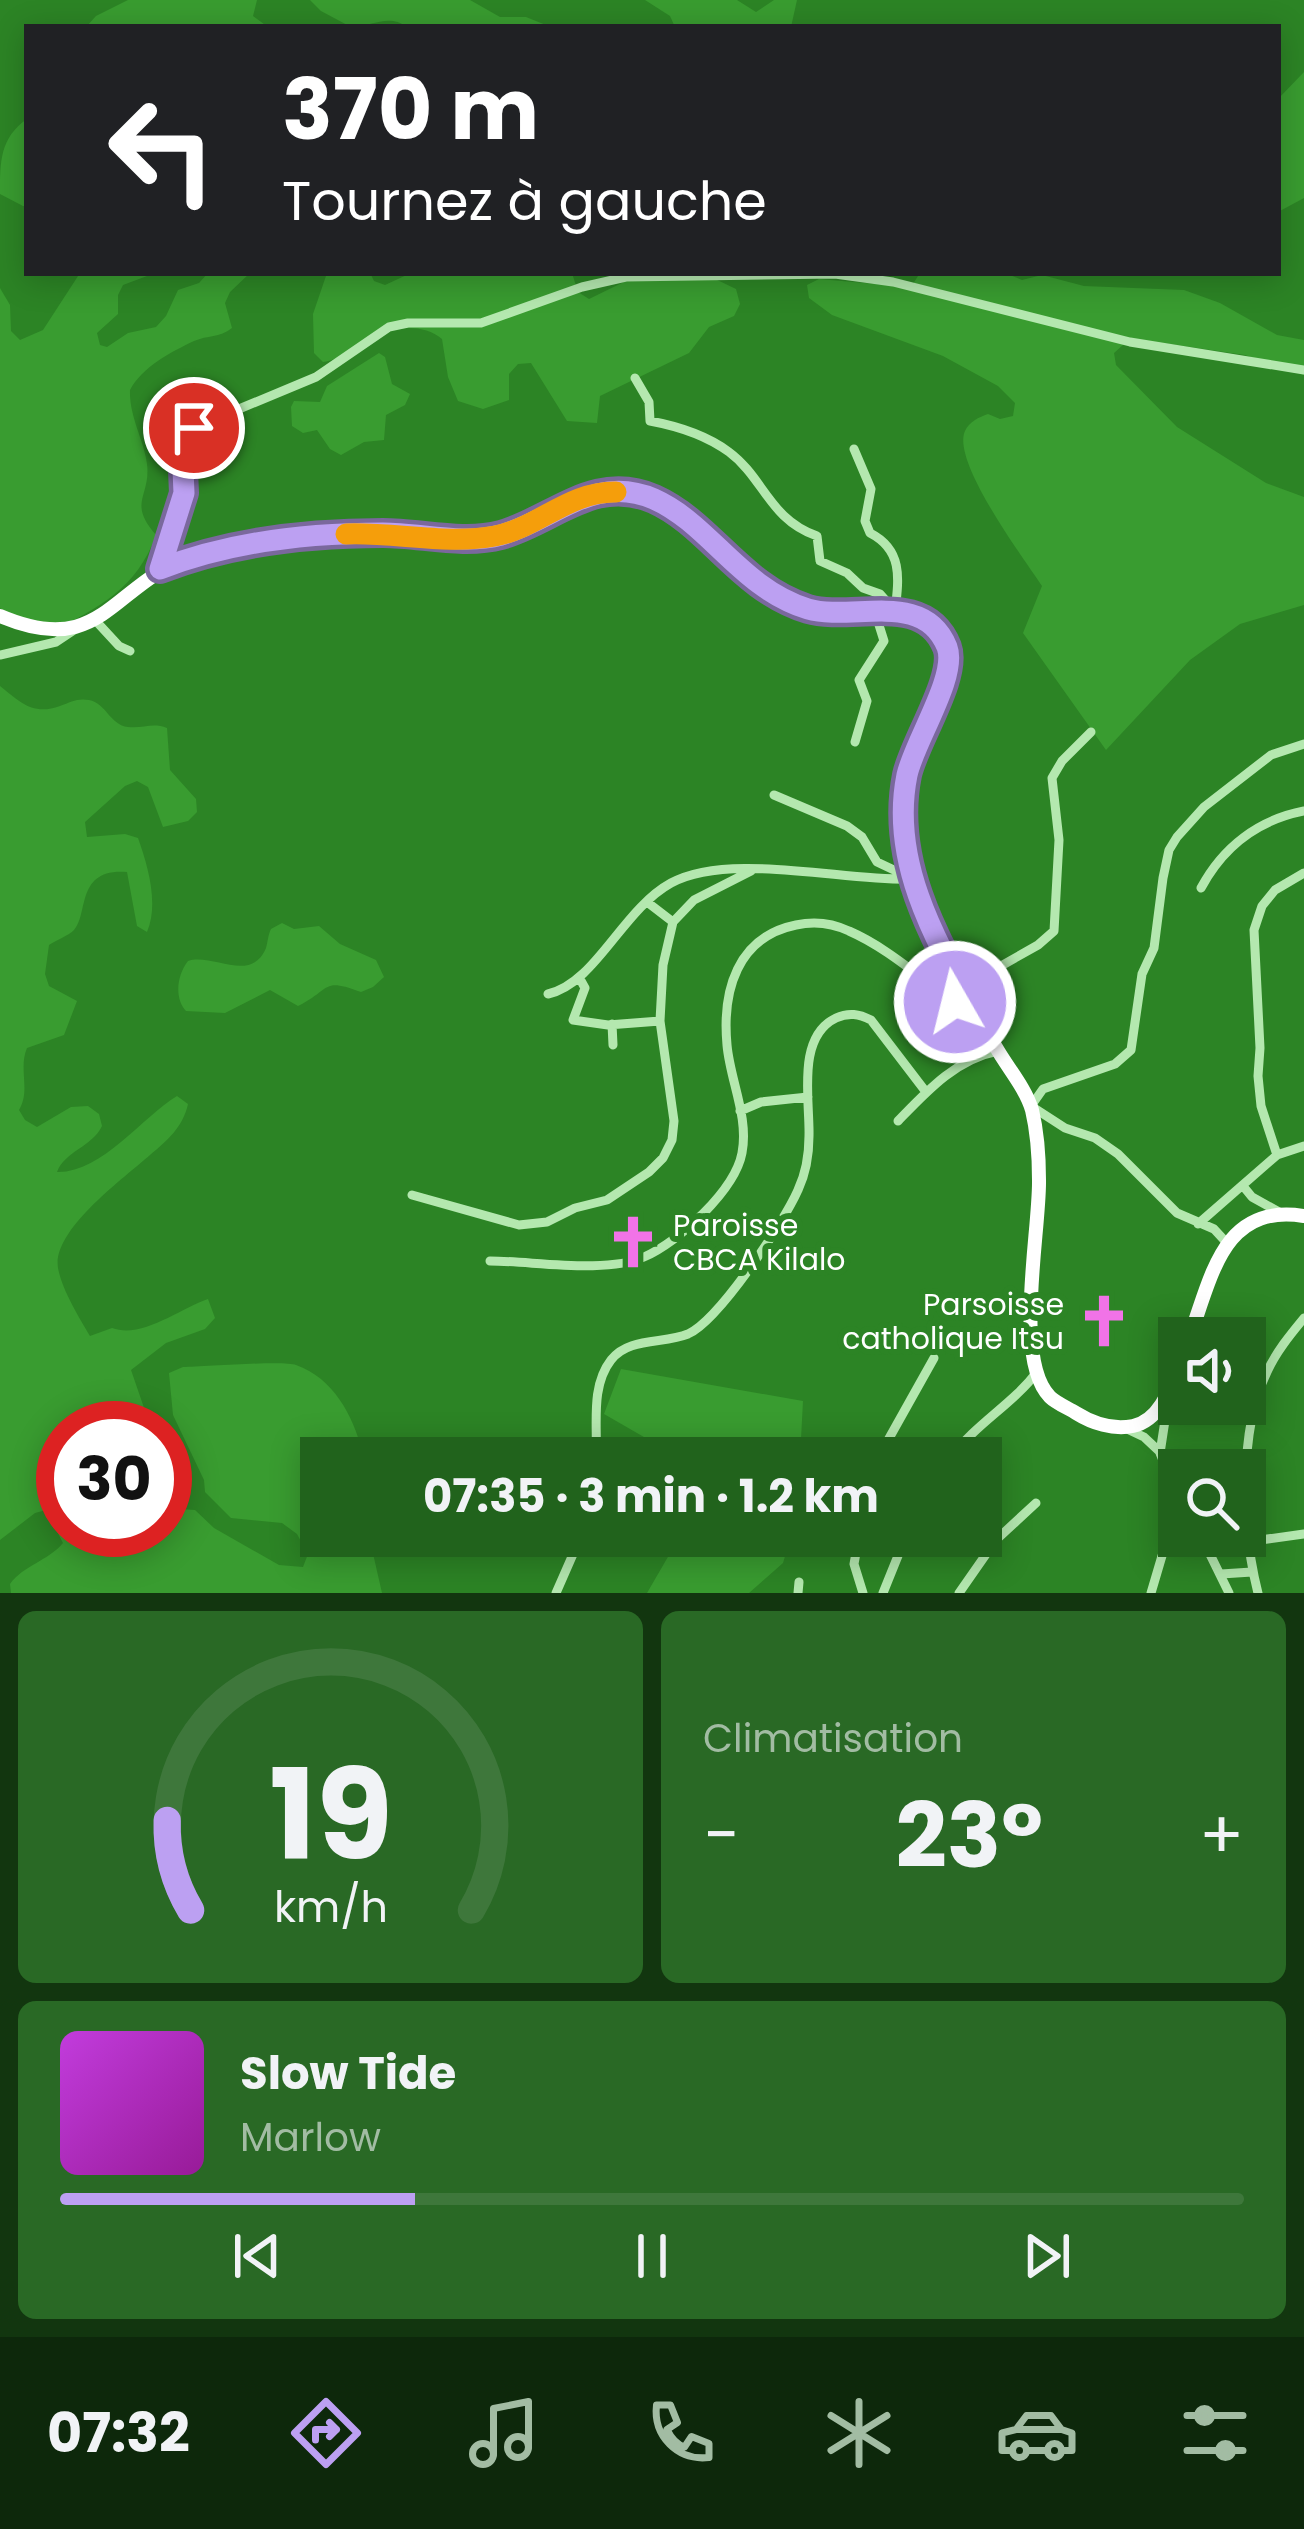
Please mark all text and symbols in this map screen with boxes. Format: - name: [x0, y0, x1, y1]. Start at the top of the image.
- text: 370 m: [282, 51, 539, 168]
- icon: left: [84, 72, 240, 228]
- text: Tournez à gauche: [282, 163, 767, 239]
- pin: [143, 377, 245, 479]
- icon: arrive: [161, 395, 227, 461]
- position arrow: [892, 939, 1018, 1065]
- place label: Paroisse CBCA Kilalo: [673, 1204, 846, 1281]
- church icon: Paroisse CBCA Kilalo: [604, 1213, 662, 1271]
- place label: Parsoisse catholique Itsu: [842, 1283, 1064, 1360]
- church icon: Parsoisse catholique Itsu: [1075, 1292, 1133, 1350]
- map controls: [1158, 1317, 1266, 1557]
- button: sound: [1158, 1317, 1266, 1425]
- speed limit sign: 30: [36, 1401, 192, 1557]
- button: search: [1158, 1449, 1266, 1557]
- text: 07:35 · 3 min · 1.2 km: [423, 1465, 879, 1528]
- text: Climatisation: [703, 1711, 963, 1766]
- text: 19: [269, 1728, 392, 1903]
- text: 23°: [895, 1772, 1043, 1899]
- text: −: [703, 1789, 739, 1881]
- text: +: [1199, 1789, 1244, 1881]
- text: km/h: [273, 1877, 388, 1937]
- text: Slow Tide: [240, 2042, 456, 2105]
- text: Marlow: [240, 2110, 381, 2165]
- icon: previous: [224, 2223, 290, 2289]
- icon: pause: [619, 2223, 685, 2289]
- icon: next: [1014, 2223, 1080, 2289]
- icon: directions: [284, 2391, 368, 2475]
- icon: music: [462, 2391, 546, 2475]
- icon: phone: [639, 2391, 723, 2475]
- icon: climate: [817, 2391, 901, 2475]
- icon: car: [995, 2391, 1079, 2475]
- icon: filters: [1173, 2391, 1257, 2475]
- text: 07:32: [47, 2395, 190, 2471]

